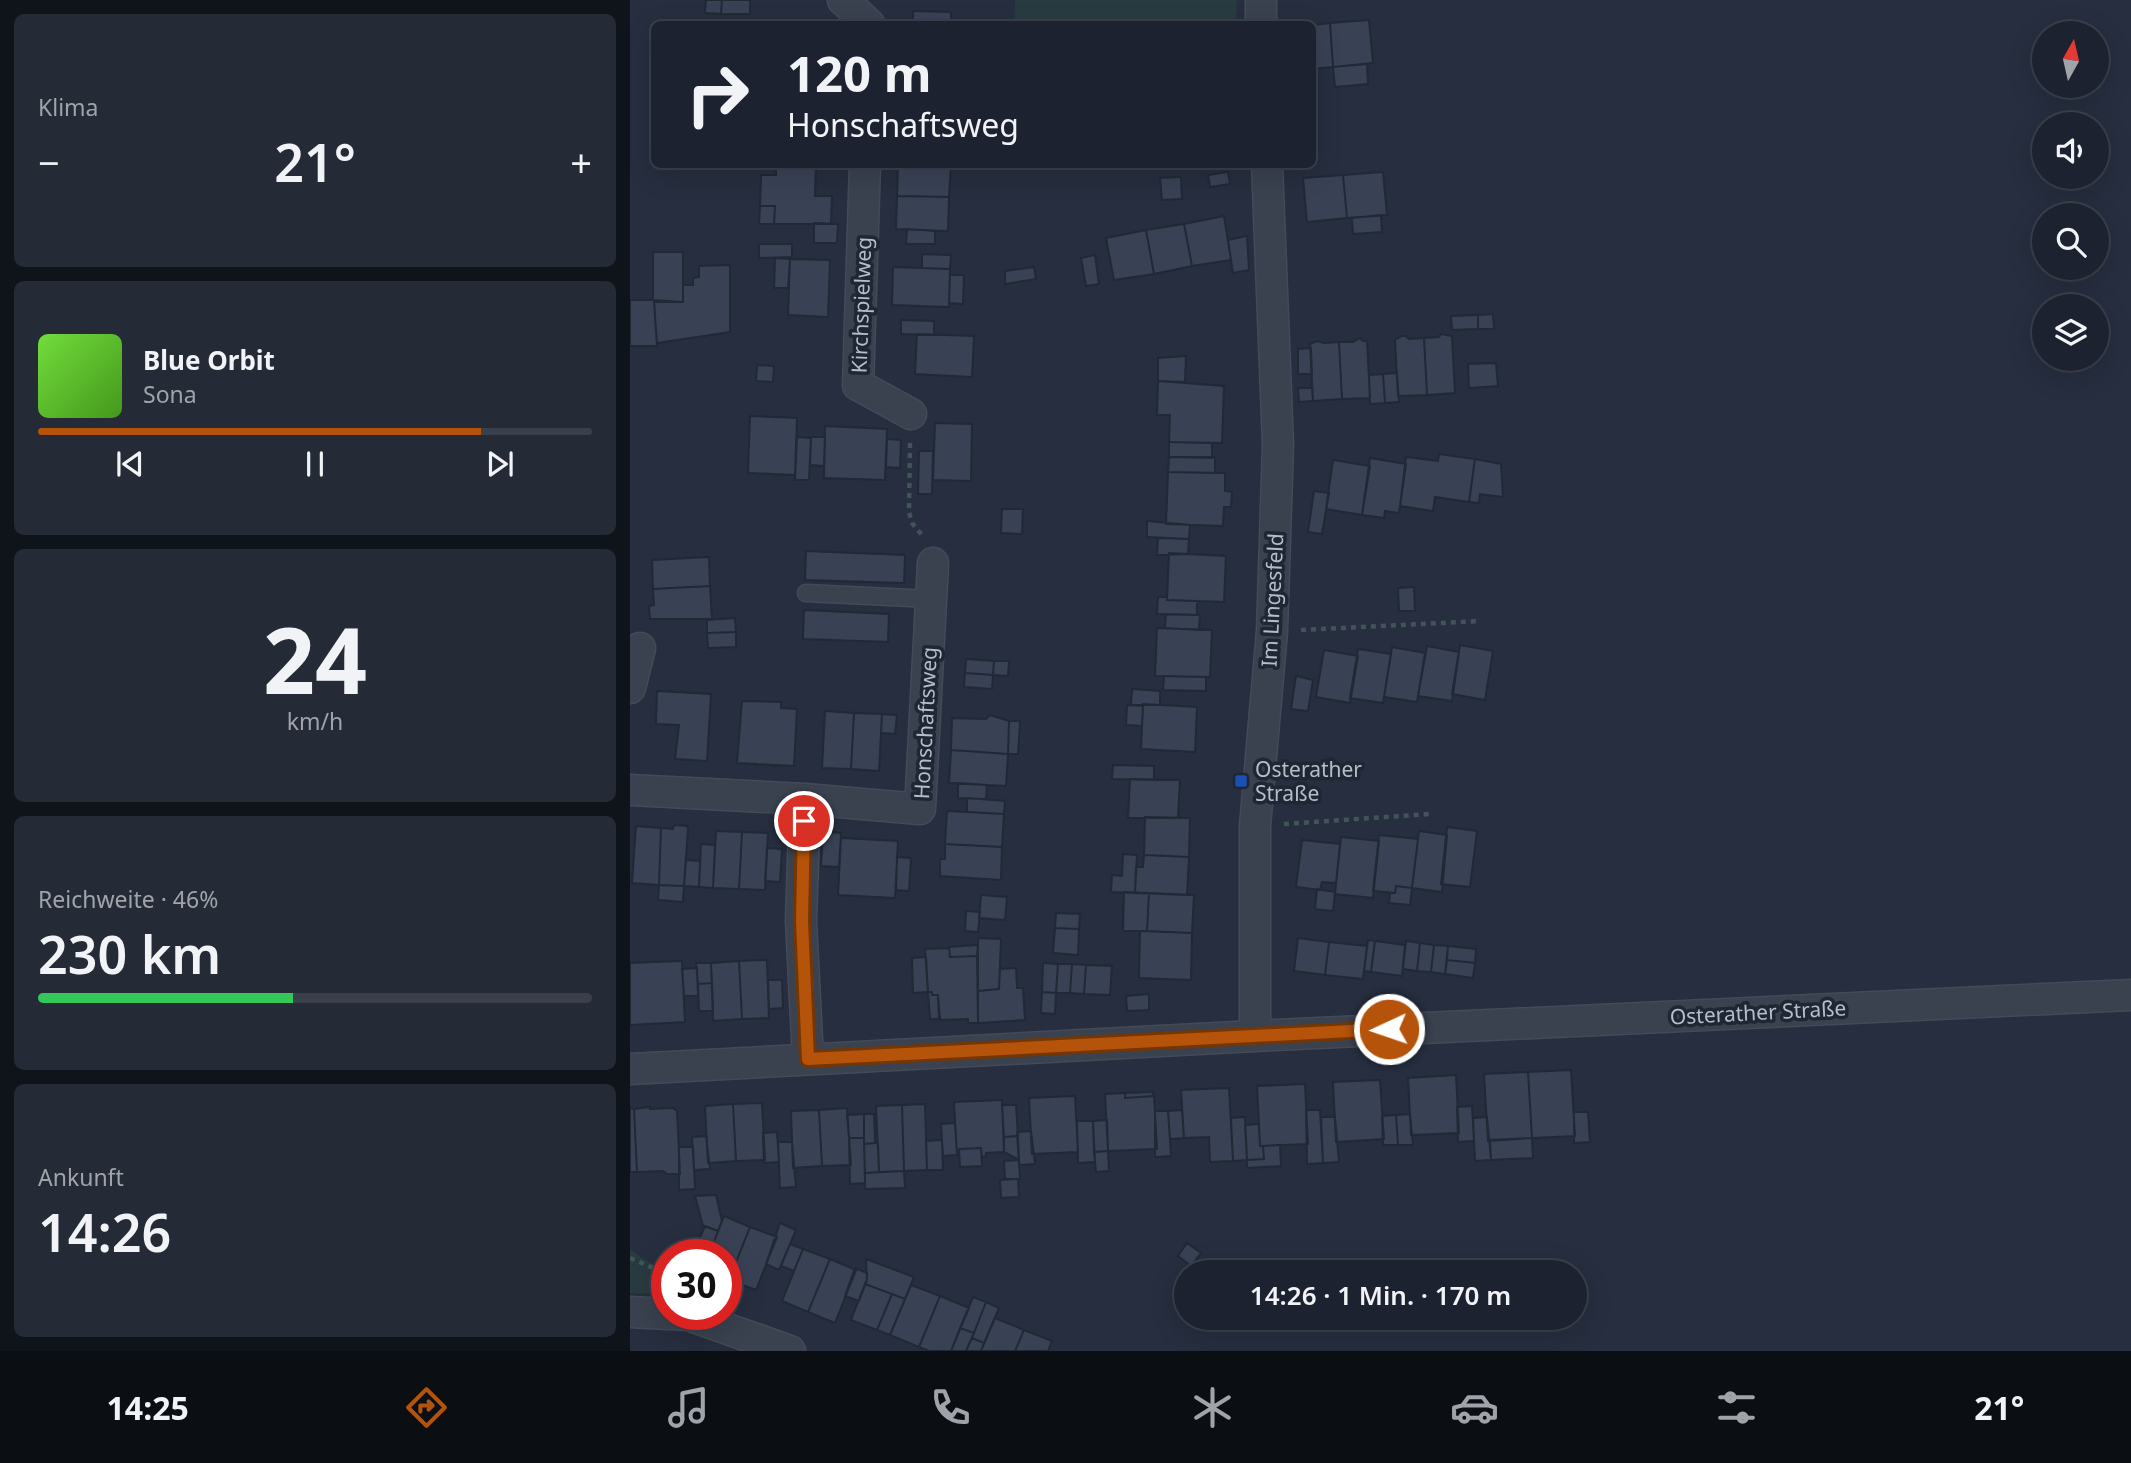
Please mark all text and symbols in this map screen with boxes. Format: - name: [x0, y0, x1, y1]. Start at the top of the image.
- north arrow: [2032, 21, 2109, 98]
- map controls: [2032, 21, 2109, 371]
- text: 120 m: [787, 40, 932, 106]
- icon: right: [672, 49, 763, 140]
- text: Klima: [38, 91, 99, 123]
- text: Honschaftsweg: [787, 103, 1019, 146]
- button: sound: [2032, 112, 2109, 189]
- text: 21°: [274, 126, 356, 197]
- text: −: [38, 136, 60, 188]
- text: +: [570, 136, 592, 188]
- button: search: [2032, 203, 2109, 280]
- street label: Kirchspielweg: [845, 236, 877, 374]
- button: layers: [2032, 294, 2109, 371]
- text: Blue Orbit: [143, 342, 275, 378]
- text: Sona: [143, 378, 197, 410]
- icon: previous: [111, 445, 149, 483]
- icon: pause: [296, 445, 334, 483]
- icon: next: [481, 445, 519, 483]
- street label: Im Lingesfeld: [1255, 532, 1289, 668]
- text: 24: [263, 597, 367, 721]
- street label: Honschaftsweg: [907, 646, 943, 800]
- text: km/h: [287, 705, 343, 737]
- place label: Osterather Straße: [1255, 755, 1362, 807]
- marker: Osterather Straße: [1233, 773, 1249, 789]
- pin: [774, 791, 834, 851]
- icon: arrive: [785, 802, 823, 840]
- text: Reichweite · 46%: [38, 883, 218, 915]
- text: 230 km: [38, 918, 221, 989]
- position arrow: [1352, 992, 1426, 1066]
- street label: Osterather Straße: [1669, 993, 1847, 1031]
- text: Ankunft: [38, 1161, 124, 1193]
- text: 14:26: [38, 1196, 171, 1267]
- speed limit sign: 30: [651, 1239, 742, 1330]
- text: 14:26 · 1 Min. · 170 m: [1250, 1277, 1511, 1313]
- icon: directions: [402, 1383, 451, 1432]
- icon: music: [664, 1383, 713, 1432]
- icon: phone: [926, 1383, 975, 1432]
- icon: climate: [1188, 1383, 1237, 1432]
- icon: car: [1450, 1383, 1499, 1432]
- icon: filters: [1712, 1383, 1761, 1432]
- text: 14:25: [107, 1386, 189, 1429]
- text: 21°: [1974, 1386, 2024, 1429]

